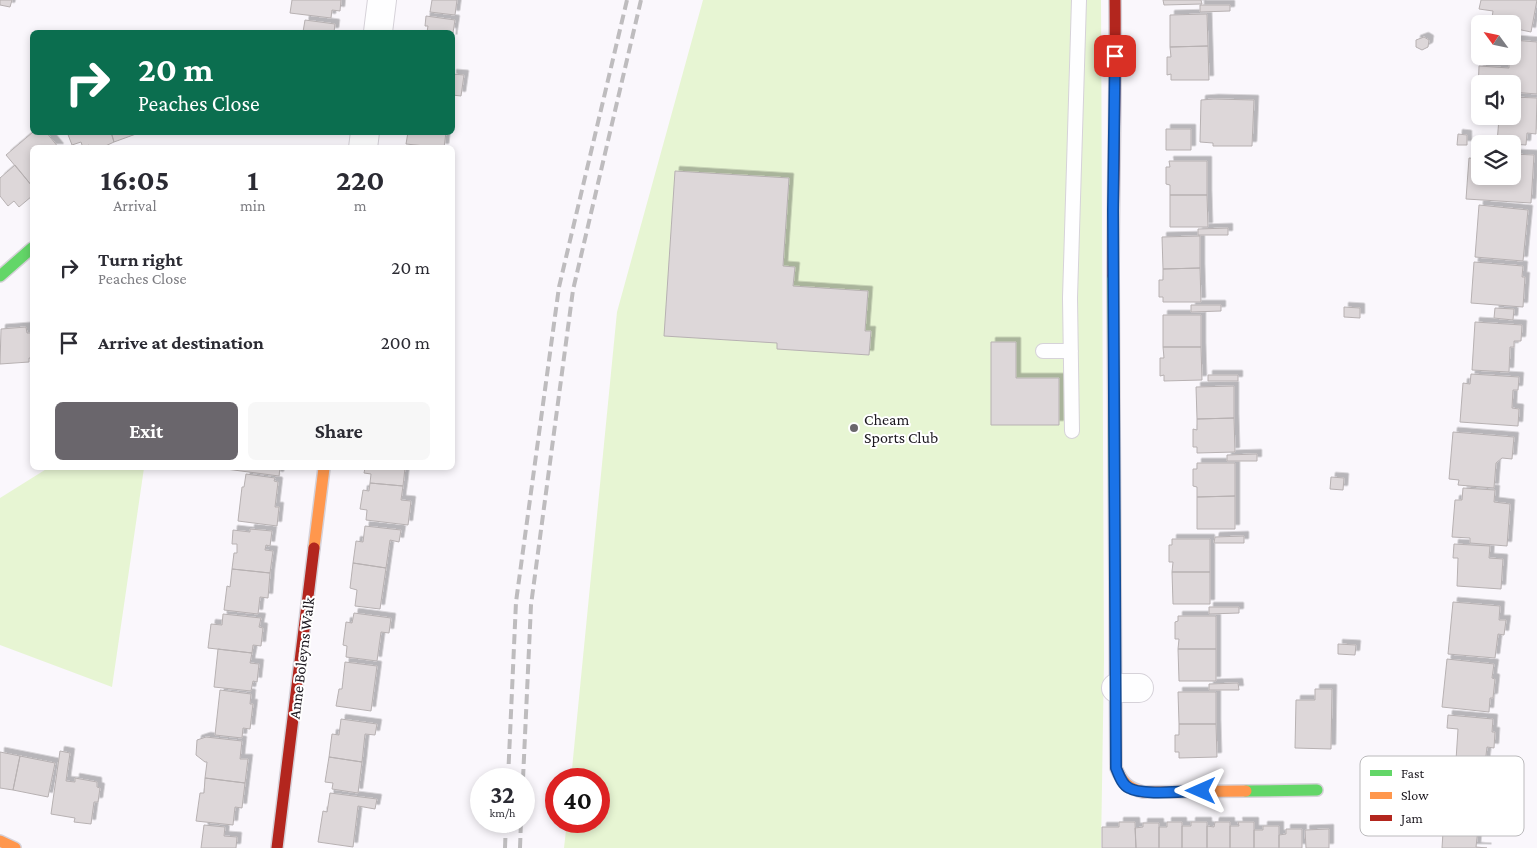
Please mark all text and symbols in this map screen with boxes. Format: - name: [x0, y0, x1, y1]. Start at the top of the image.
- north arrow: [1471, 15, 1521, 65]
- map controls: [1471, 15, 1521, 185]
- pin: [1094, 35, 1136, 77]
- icon: arrive: [1101, 42, 1129, 70]
- icon: right: [55, 50, 120, 115]
- text: 20 m: [138, 50, 213, 89]
- button: sound: [1471, 75, 1521, 125]
- text: Peaches Close: [138, 91, 260, 116]
- button: layers: [1471, 135, 1521, 185]
- text: 16:05: [101, 163, 169, 196]
- text: 1: [247, 163, 258, 196]
- text: 220: [336, 163, 384, 196]
- text: Arrival: [113, 197, 157, 214]
- text: min: [240, 197, 266, 214]
- text: m: [354, 197, 367, 214]
- text: Turn right: [98, 249, 183, 270]
- icon: right: [55, 254, 83, 282]
- text: 20 m: [391, 257, 430, 278]
- text: Peaches Close: [98, 270, 187, 287]
- icon: arrive: [55, 329, 83, 357]
- text: Arrive at destination: [98, 332, 264, 353]
- text: 200 m: [381, 332, 430, 353]
- button: Exit: [55, 402, 238, 460]
- button: Share: [248, 402, 430, 460]
- place label: Cheam Sports Club: [864, 411, 938, 447]
- marker: Cheam Sports Club: [848, 422, 860, 434]
- street label: Anne Boleyns Walk: [286, 596, 318, 720]
- legend: [1360, 756, 1524, 836]
- position arrow: [1174, 764, 1226, 816]
- text: Fast: [1401, 765, 1425, 781]
- speed limit sign: 40: [545, 768, 610, 833]
- text: 32: [490, 781, 515, 808]
- text: Slow: [1401, 787, 1429, 803]
- text: km/h: [490, 806, 515, 820]
- text: Jam: [1399, 810, 1423, 826]

